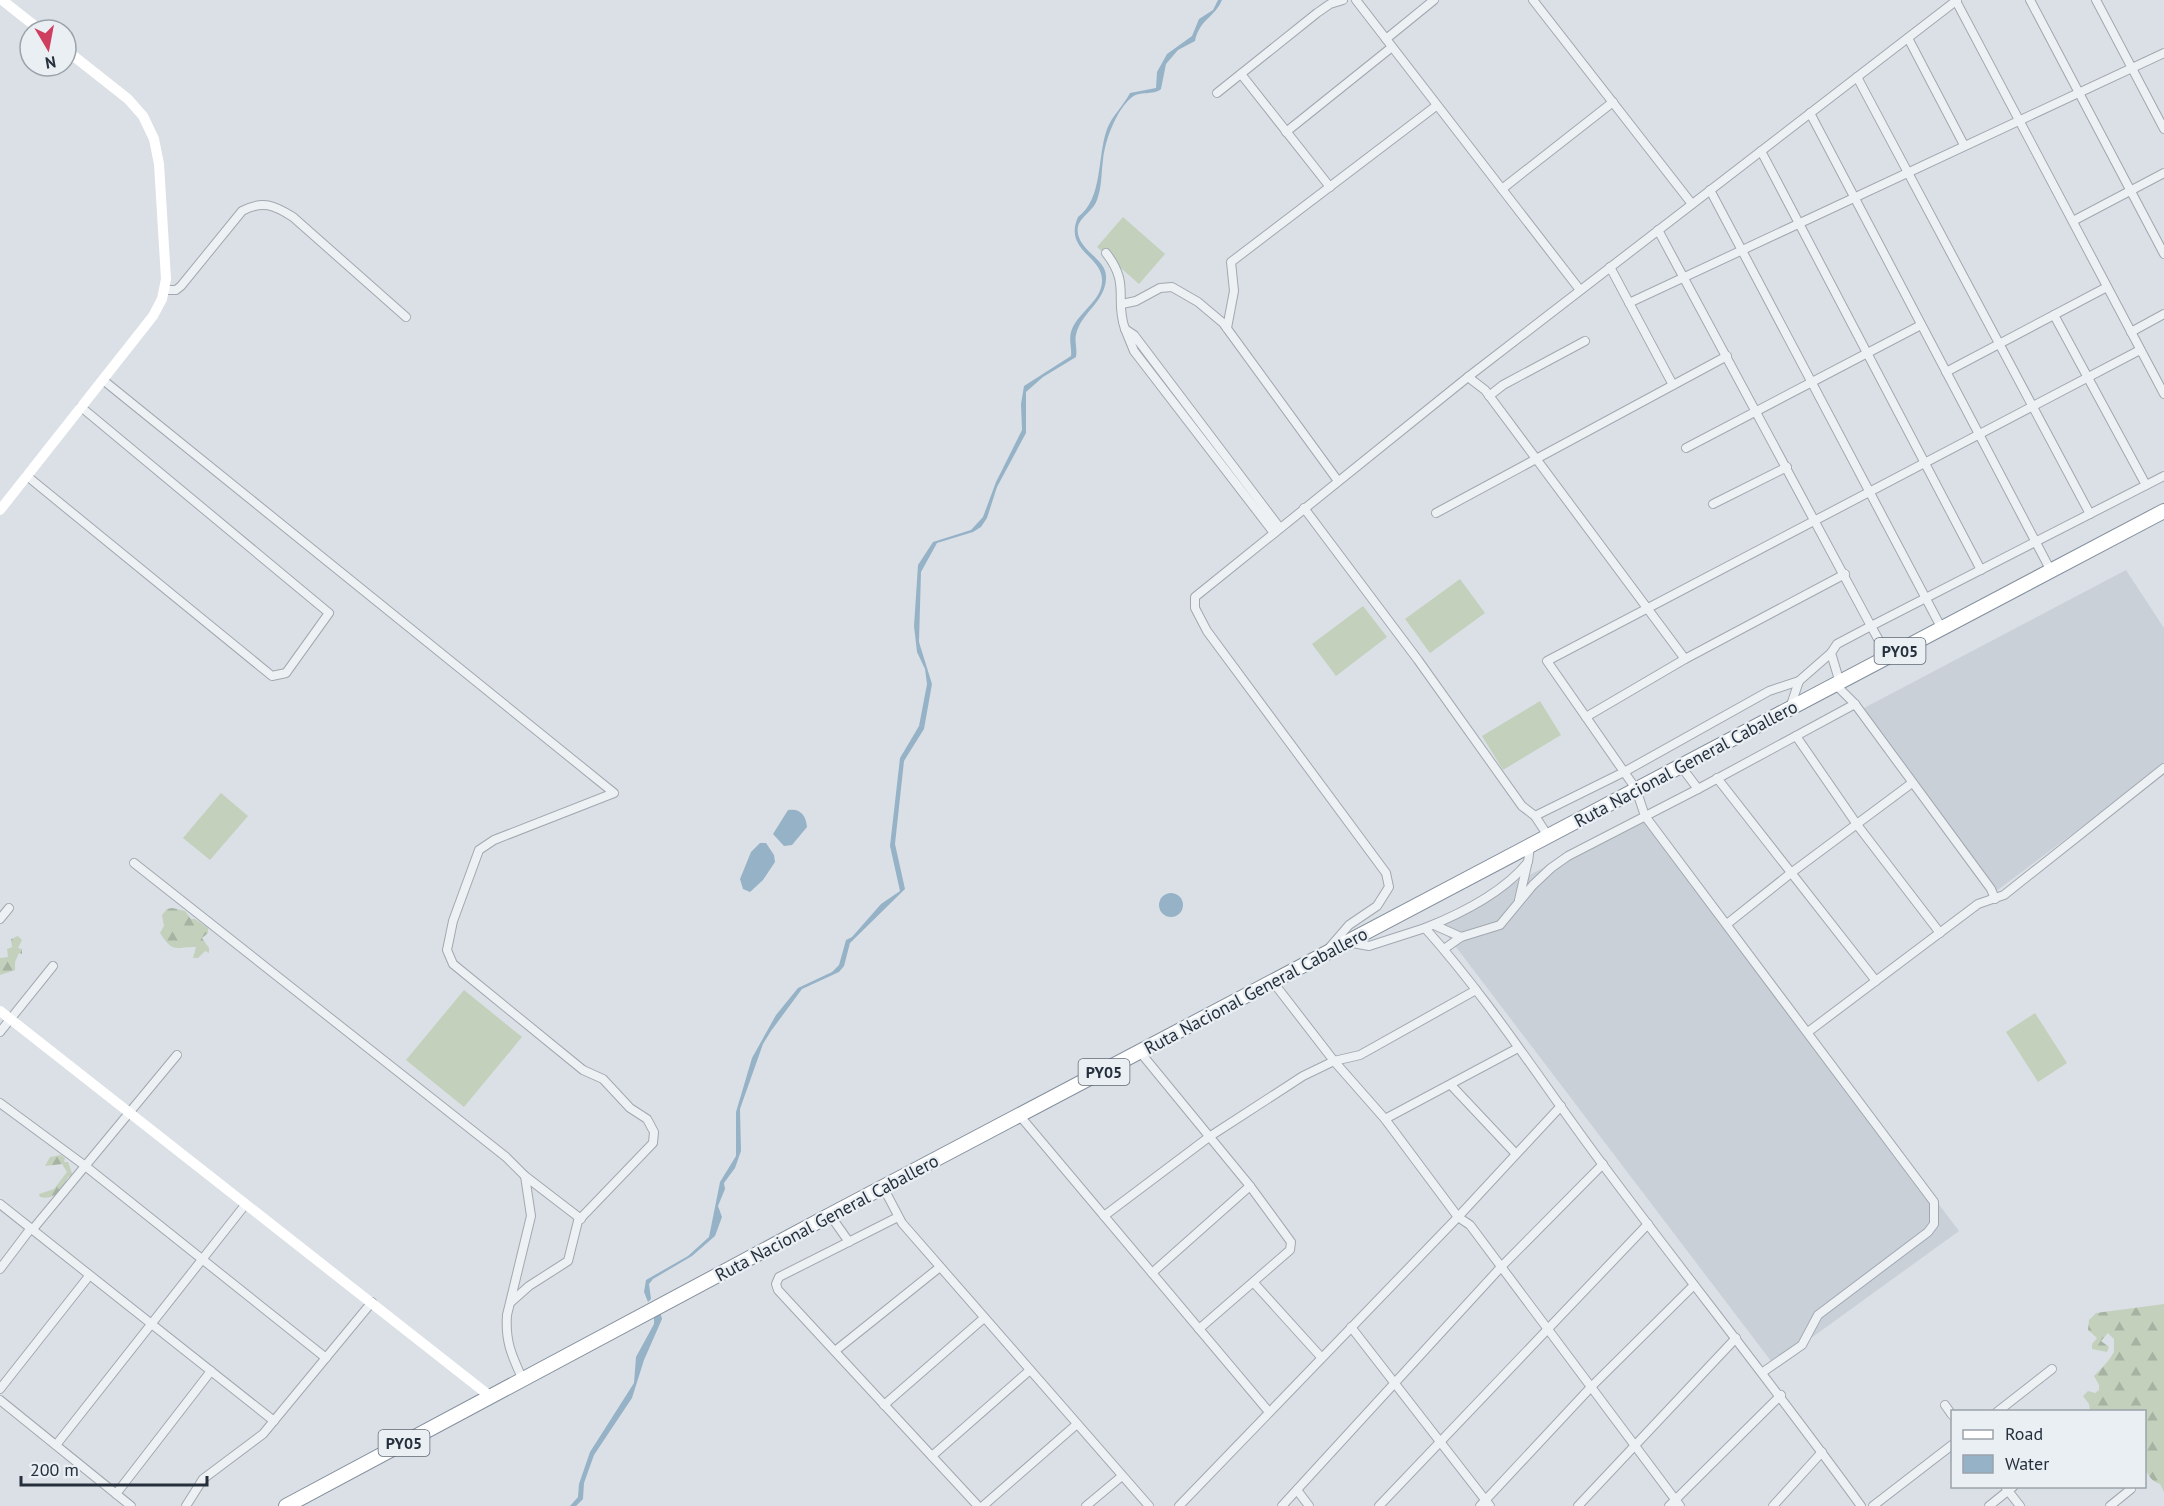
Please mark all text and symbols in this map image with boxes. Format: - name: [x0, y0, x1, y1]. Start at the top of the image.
- north arrow: [18, 18, 78, 78]
- text: N: [44, 52, 58, 74]
- road number: PY05: [1874, 638, 1926, 664]
- street label: Ruta Nacional General Caballero: [1570, 695, 1801, 832]
- street label: Ruta Nacional General Caballero: [1140, 922, 1371, 1059]
- road number: PY05: [1078, 1059, 1130, 1085]
- street label: Ruta Nacional General Caballero: [711, 1149, 942, 1286]
- legend: [1951, 1410, 2146, 1488]
- text: Road: [2005, 1422, 2043, 1445]
- road number: PY05: [378, 1430, 430, 1456]
- scale bar: [21, 1449, 207, 1487]
- text: Water: [2005, 1452, 2049, 1475]
- text: 200 m: [30, 1458, 79, 1481]

